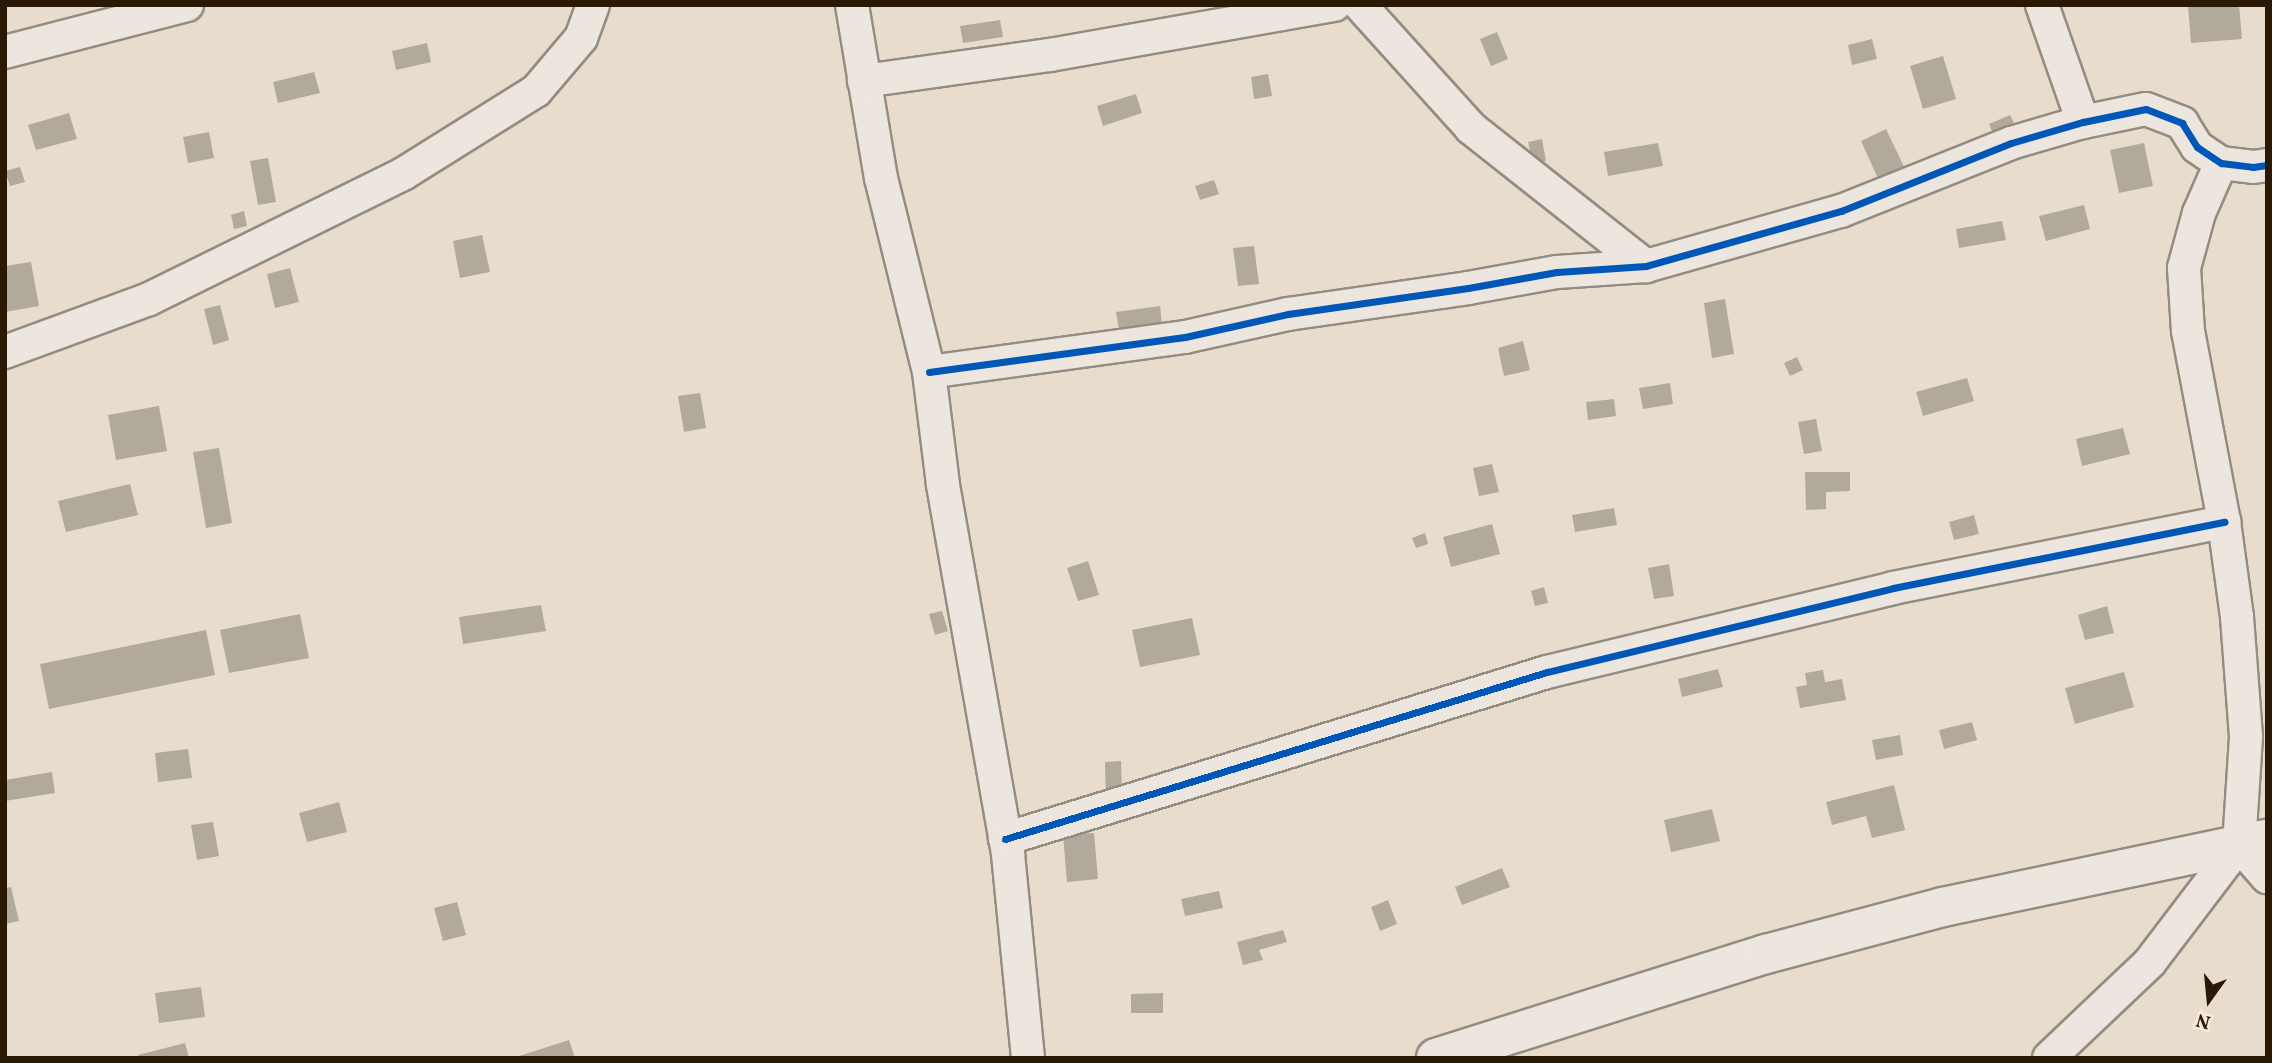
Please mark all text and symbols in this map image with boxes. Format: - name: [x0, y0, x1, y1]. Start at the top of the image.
- north arrow: [2174, 965, 2244, 1035]
- text: N: [2194, 1006, 2214, 1035]

